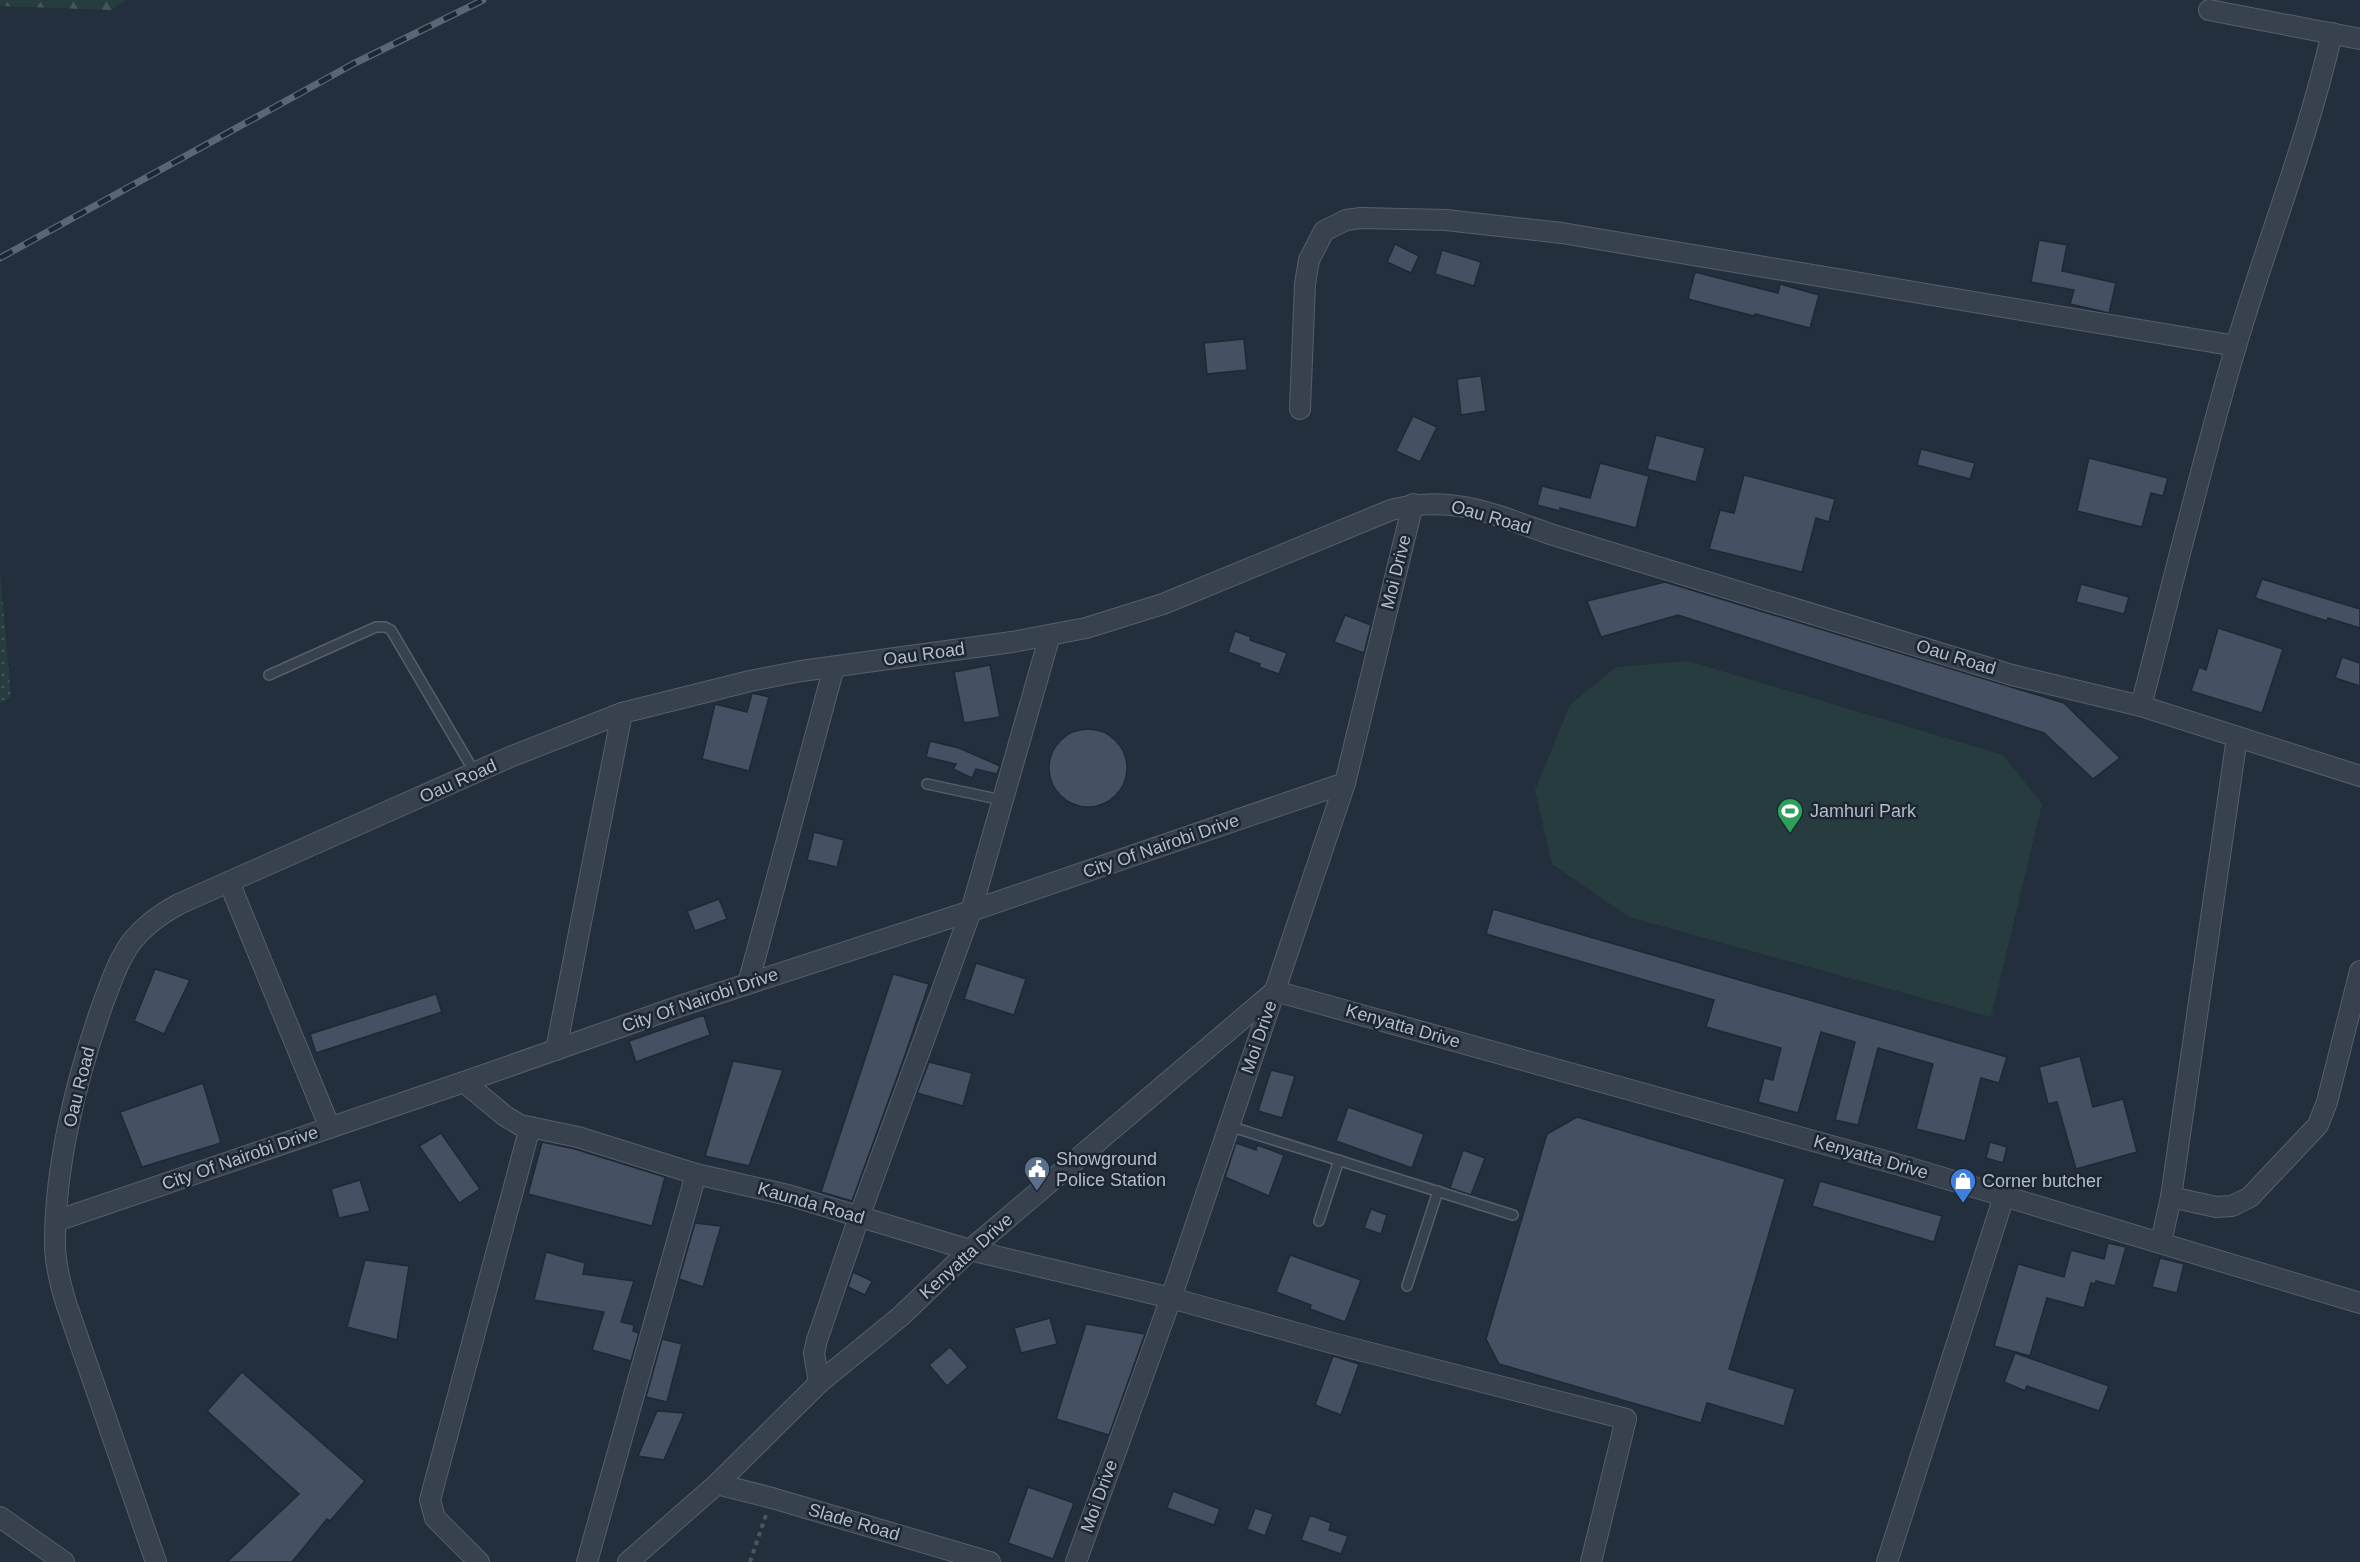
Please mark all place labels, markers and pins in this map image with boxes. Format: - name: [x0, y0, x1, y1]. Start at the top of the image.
- sports icon: Jamhuri Park: [1775, 796, 1805, 834]
- place label: Jamhuri Park: [1810, 801, 1917, 821]
- place label: Showground Police Station: [1056, 1149, 1166, 1190]
- public building icon: Showground Police Station: [1022, 1154, 1052, 1192]
- shop icon: Corner butcher: [1948, 1166, 1978, 1204]
- place label: Corner butcher: [1982, 1171, 2102, 1191]

